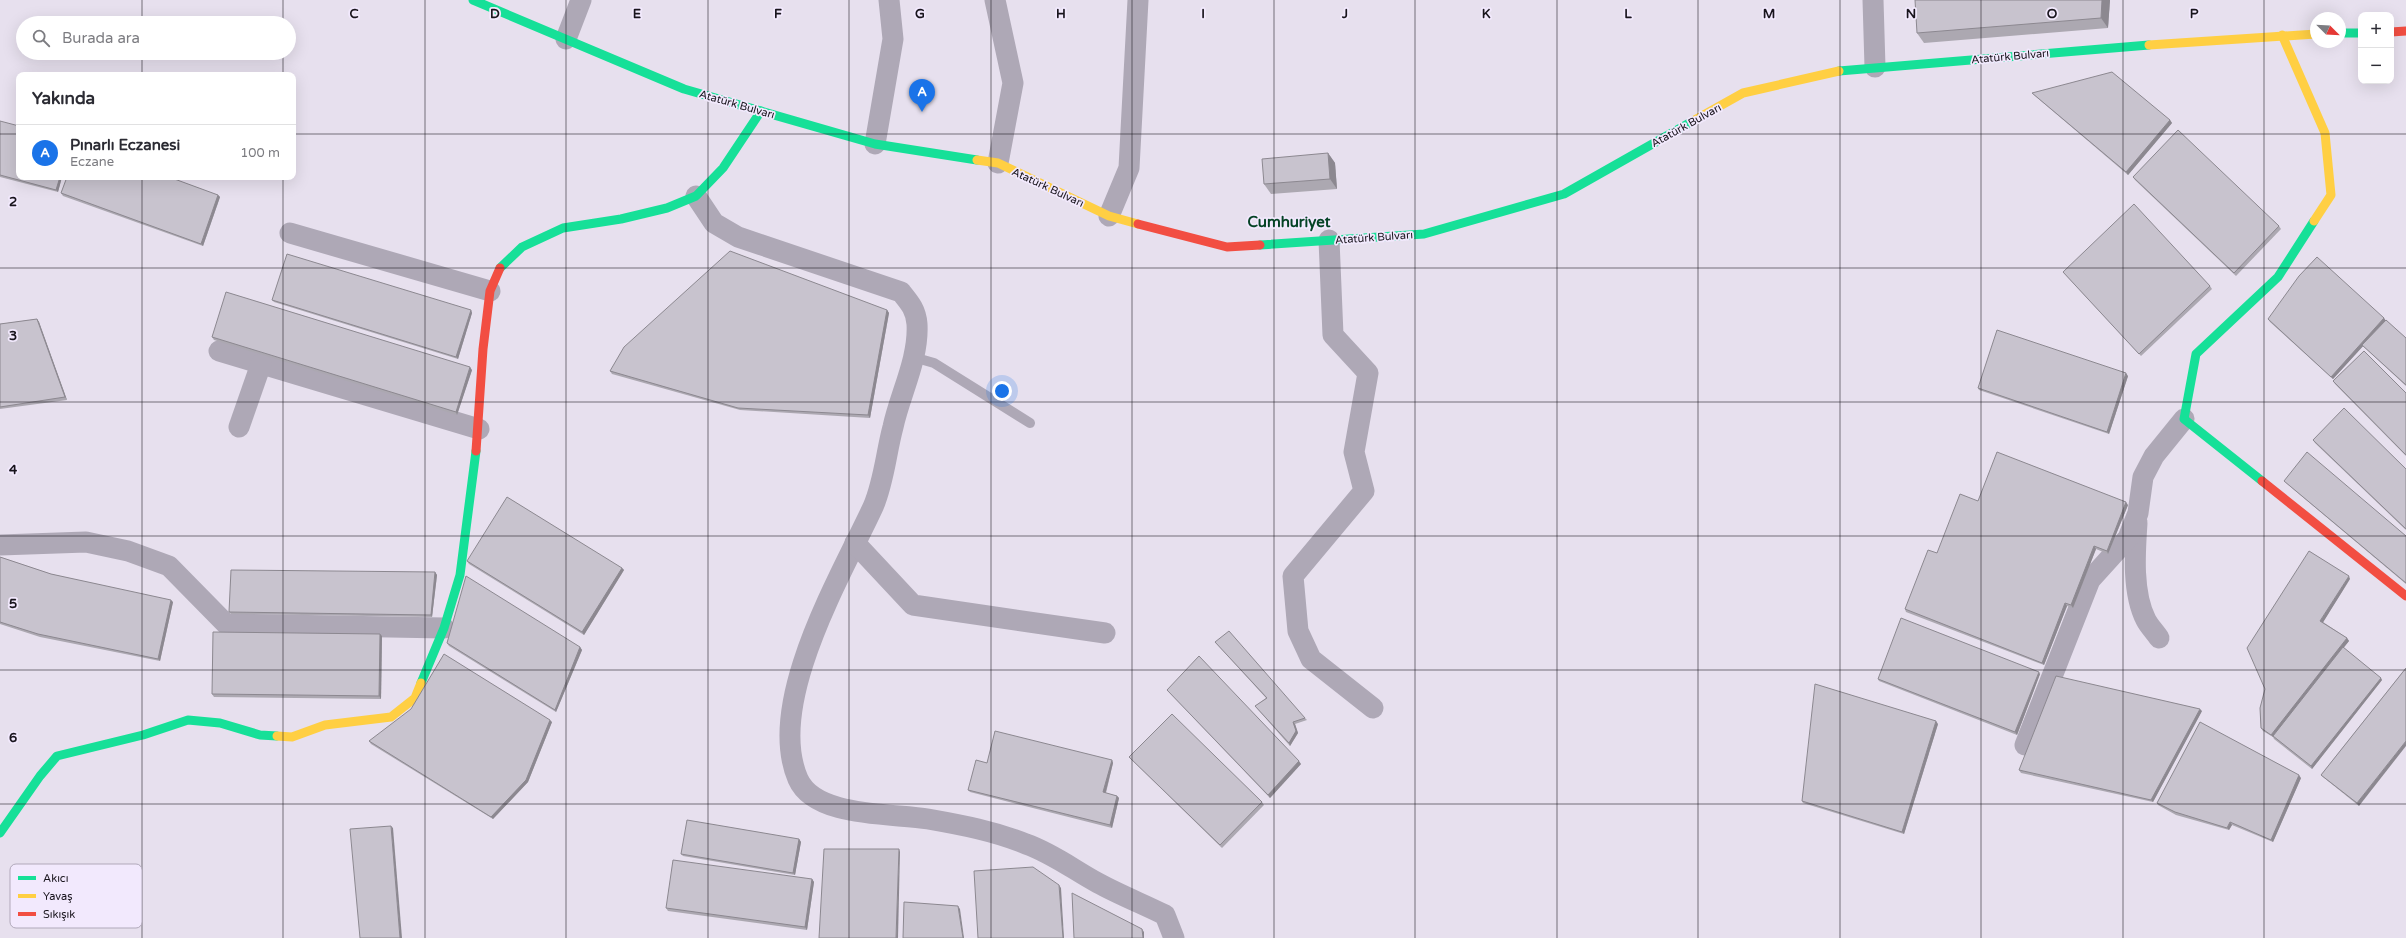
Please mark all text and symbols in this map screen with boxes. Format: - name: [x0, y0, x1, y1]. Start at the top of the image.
- text: C: [349, 6, 359, 22]
- text: D: [490, 6, 500, 22]
- text: E: [633, 6, 641, 22]
- text: F: [774, 6, 782, 22]
- text: G: [915, 6, 925, 22]
- text: H: [1056, 6, 1066, 22]
- text: I: [1201, 6, 1205, 22]
- text: J: [1341, 6, 1348, 22]
- text: K: [1482, 6, 1491, 22]
- text: L: [1624, 6, 1632, 22]
- text: M: [1763, 6, 1775, 22]
- text: N: [1906, 6, 1916, 22]
- text: O: [2047, 6, 2058, 22]
- text: P: [2190, 6, 2199, 22]
- north arrow: [2310, 12, 2346, 48]
- map controls: [2358, 12, 2394, 84]
- button: +: [2358, 12, 2394, 48]
- search box: [16, 16, 296, 60]
- icon: search: [30, 27, 52, 49]
- text: Burada ara: [62, 29, 140, 47]
- street label: Atatürk Bulvarı: [1971, 47, 2049, 66]
- button: −: [2358, 48, 2394, 84]
- pin: A: [909, 79, 935, 112]
- street label: Atatürk Bulvarı: [698, 87, 776, 121]
- text: Yakında: [32, 88, 95, 109]
- street label: Atatürk Bulvarı: [1649, 101, 1724, 150]
- text: Pınarlı Eczanesi: [70, 136, 180, 154]
- text: A: [40, 145, 50, 161]
- text: 100 m: [240, 145, 280, 161]
- text: Eczane: [70, 154, 114, 170]
- street label: Atatürk Bulvarı: [1010, 165, 1086, 210]
- text: 2: [9, 194, 17, 210]
- district label: Cumhuriyet: [1247, 213, 1331, 232]
- street label: Atatürk Bulvarı: [1335, 228, 1413, 247]
- text: 3: [9, 328, 17, 344]
- your location: [992, 381, 1012, 401]
- text: 4: [9, 462, 18, 478]
- text: 5: [9, 596, 17, 612]
- text: 6: [9, 730, 17, 746]
- legend: [10, 864, 142, 928]
- text: Akıcı: [43, 872, 68, 885]
- text: Yavaş: [43, 890, 72, 903]
- text: Sıkışık: [43, 908, 75, 921]

